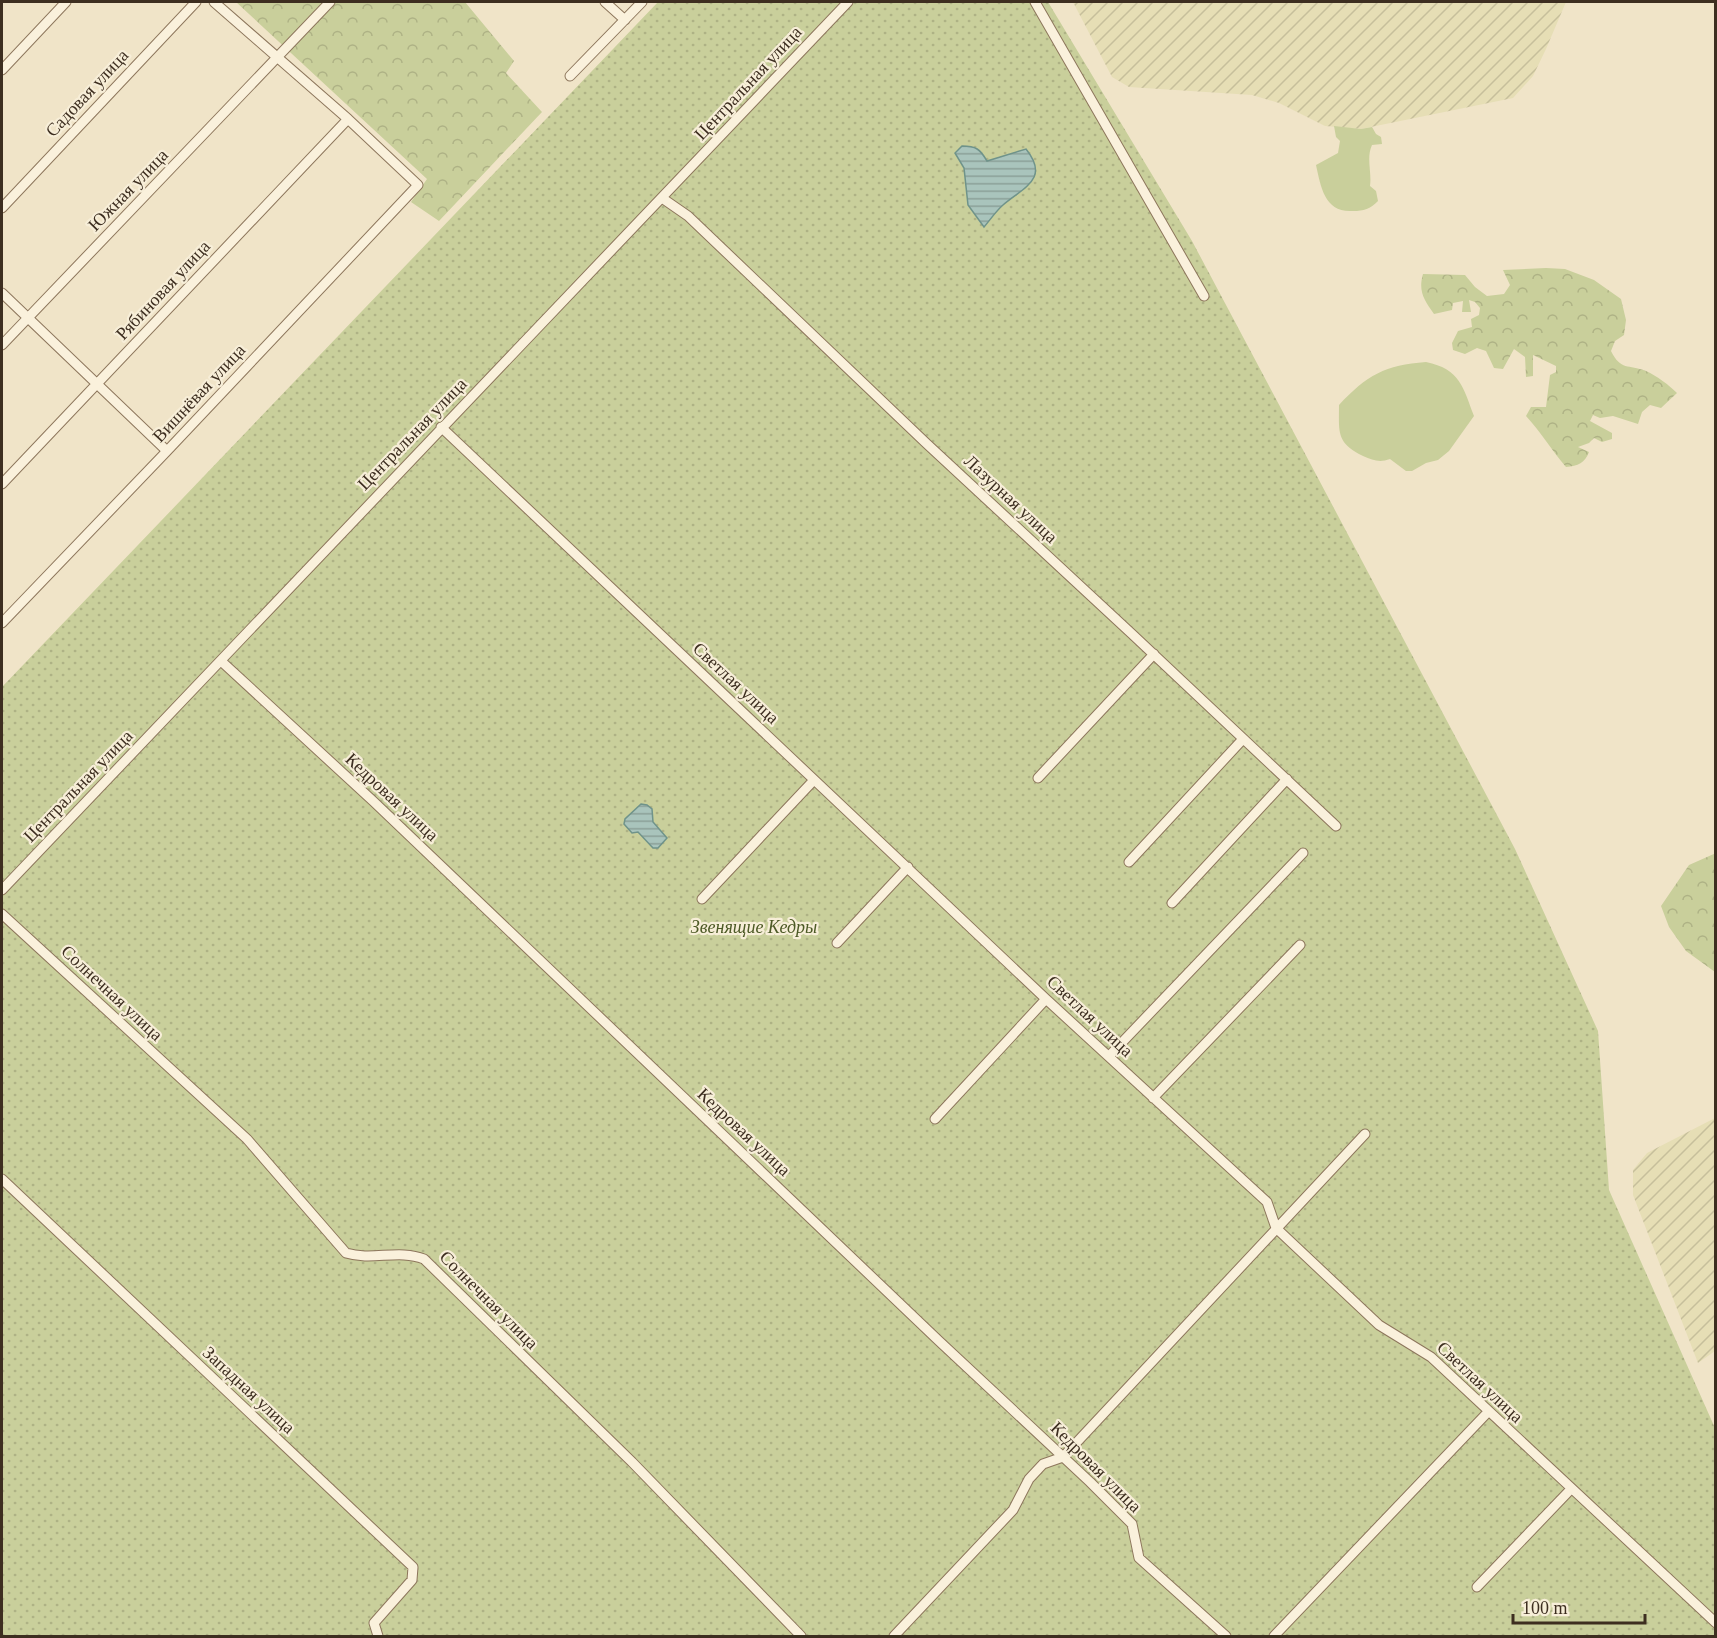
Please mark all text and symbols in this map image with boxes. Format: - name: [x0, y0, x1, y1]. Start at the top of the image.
- street label: Центральная улица: [690, 22, 806, 144]
- street label: Садовая улица: [42, 45, 132, 141]
- street label: Южная улица: [84, 145, 172, 235]
- street label: Рябиновая улица: [112, 236, 214, 344]
- street label: Вишнёвая улица: [149, 340, 249, 446]
- street label: Центральная улица: [353, 374, 471, 494]
- street label: Лазурная улица: [960, 451, 1062, 547]
- street label: Светлая улица: [689, 638, 783, 728]
- street label: Центральная улица: [19, 726, 137, 846]
- street label: Кедровая улица: [341, 749, 443, 845]
- park label: Звенящие Кедры: [691, 917, 817, 937]
- street label: Солнечная улица: [57, 941, 167, 1045]
- street label: Светлая улица: [1043, 971, 1137, 1061]
- street label: Кедровая улица: [693, 1084, 795, 1180]
- street label: Солнечная улица: [436, 1247, 542, 1353]
- street label: Светлая улица: [1433, 1337, 1527, 1427]
- street label: Западная улица: [199, 1342, 299, 1438]
- street label: Кедровая улица: [1047, 1418, 1145, 1516]
- scale bar: [1513, 1587, 1645, 1625]
- text: 100 m: [1522, 1598, 1568, 1618]

